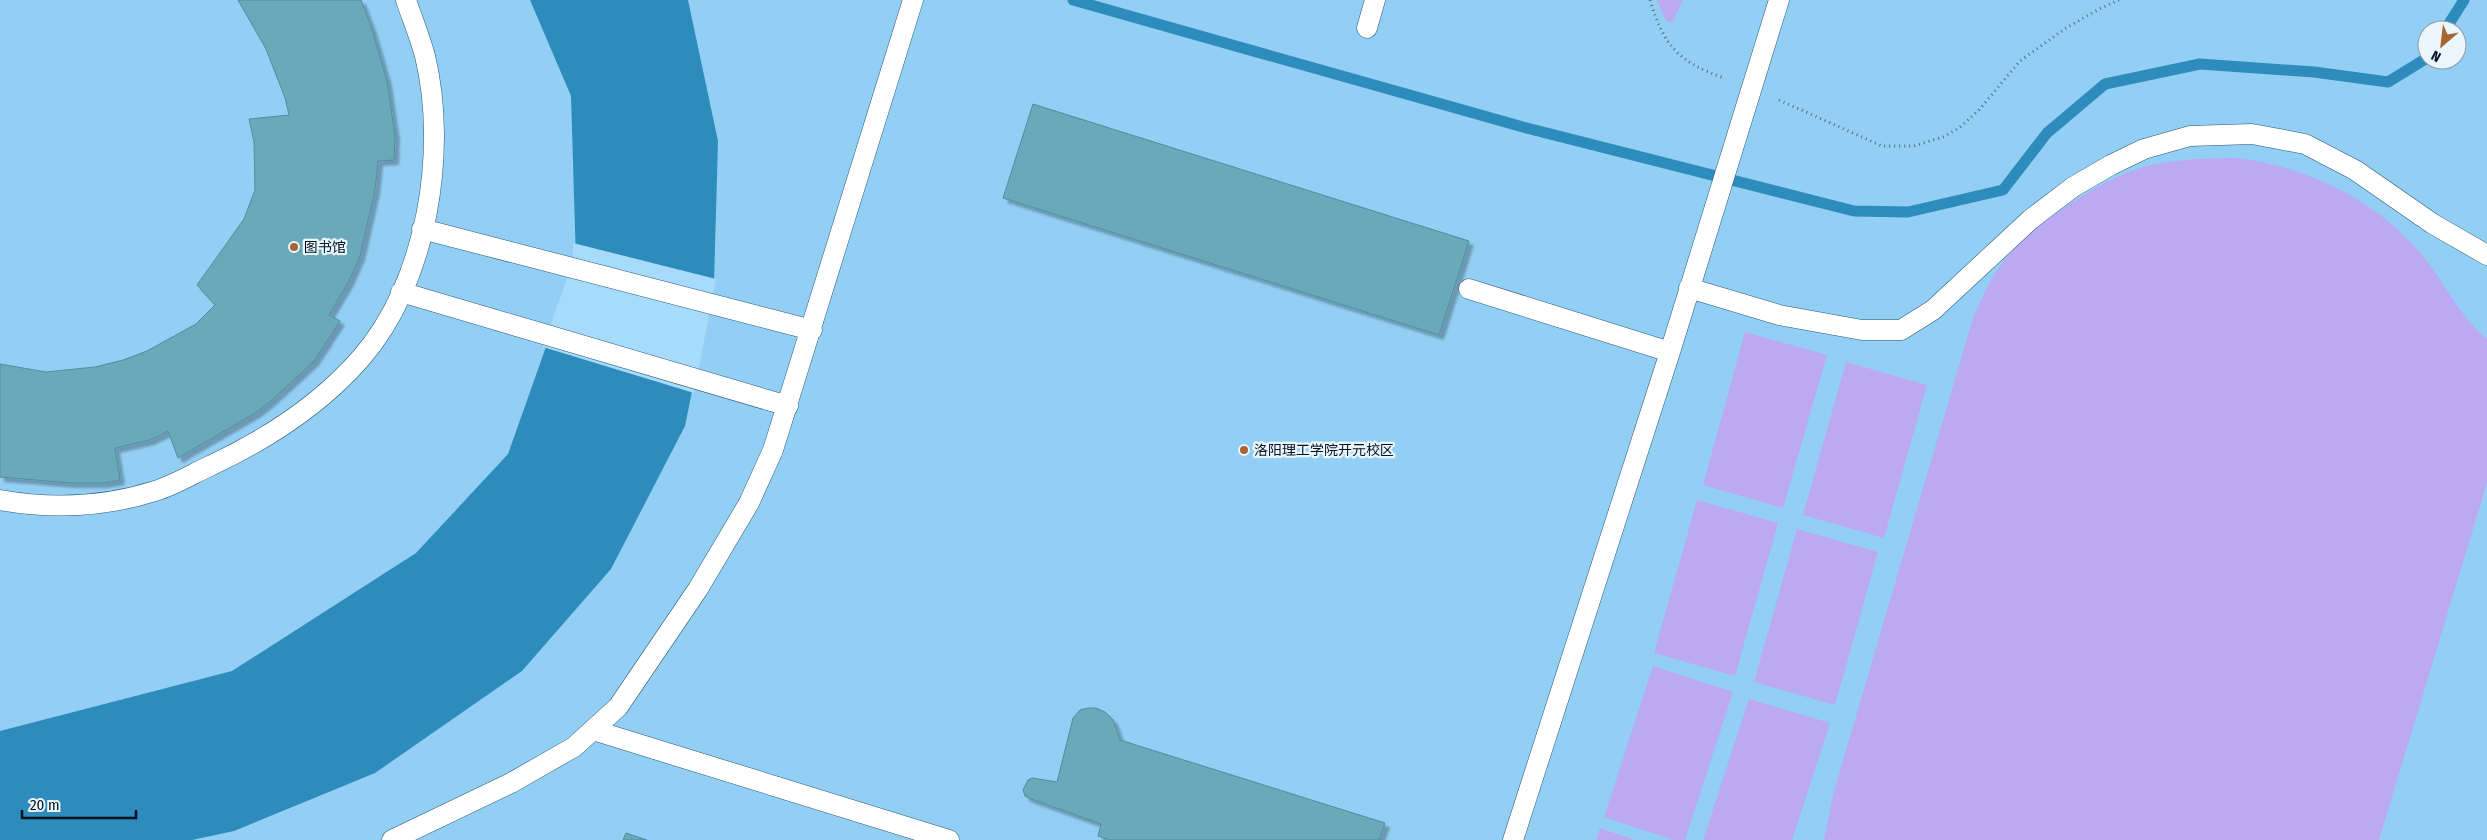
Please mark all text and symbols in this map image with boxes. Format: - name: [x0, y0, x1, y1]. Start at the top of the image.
- north arrow: [2417, 20, 2467, 70]
- text: N: [2428, 47, 2444, 66]
- place label: 图书馆: [304, 239, 346, 256]
- marker: 图书馆: [288, 241, 300, 253]
- place label: 洛阳理工学院开元校区: [1254, 442, 1394, 459]
- marker: 洛阳理工学院开元校区: [1238, 444, 1250, 456]
- scale bar: [22, 788, 136, 820]
- text: 20 m: [30, 796, 60, 814]

